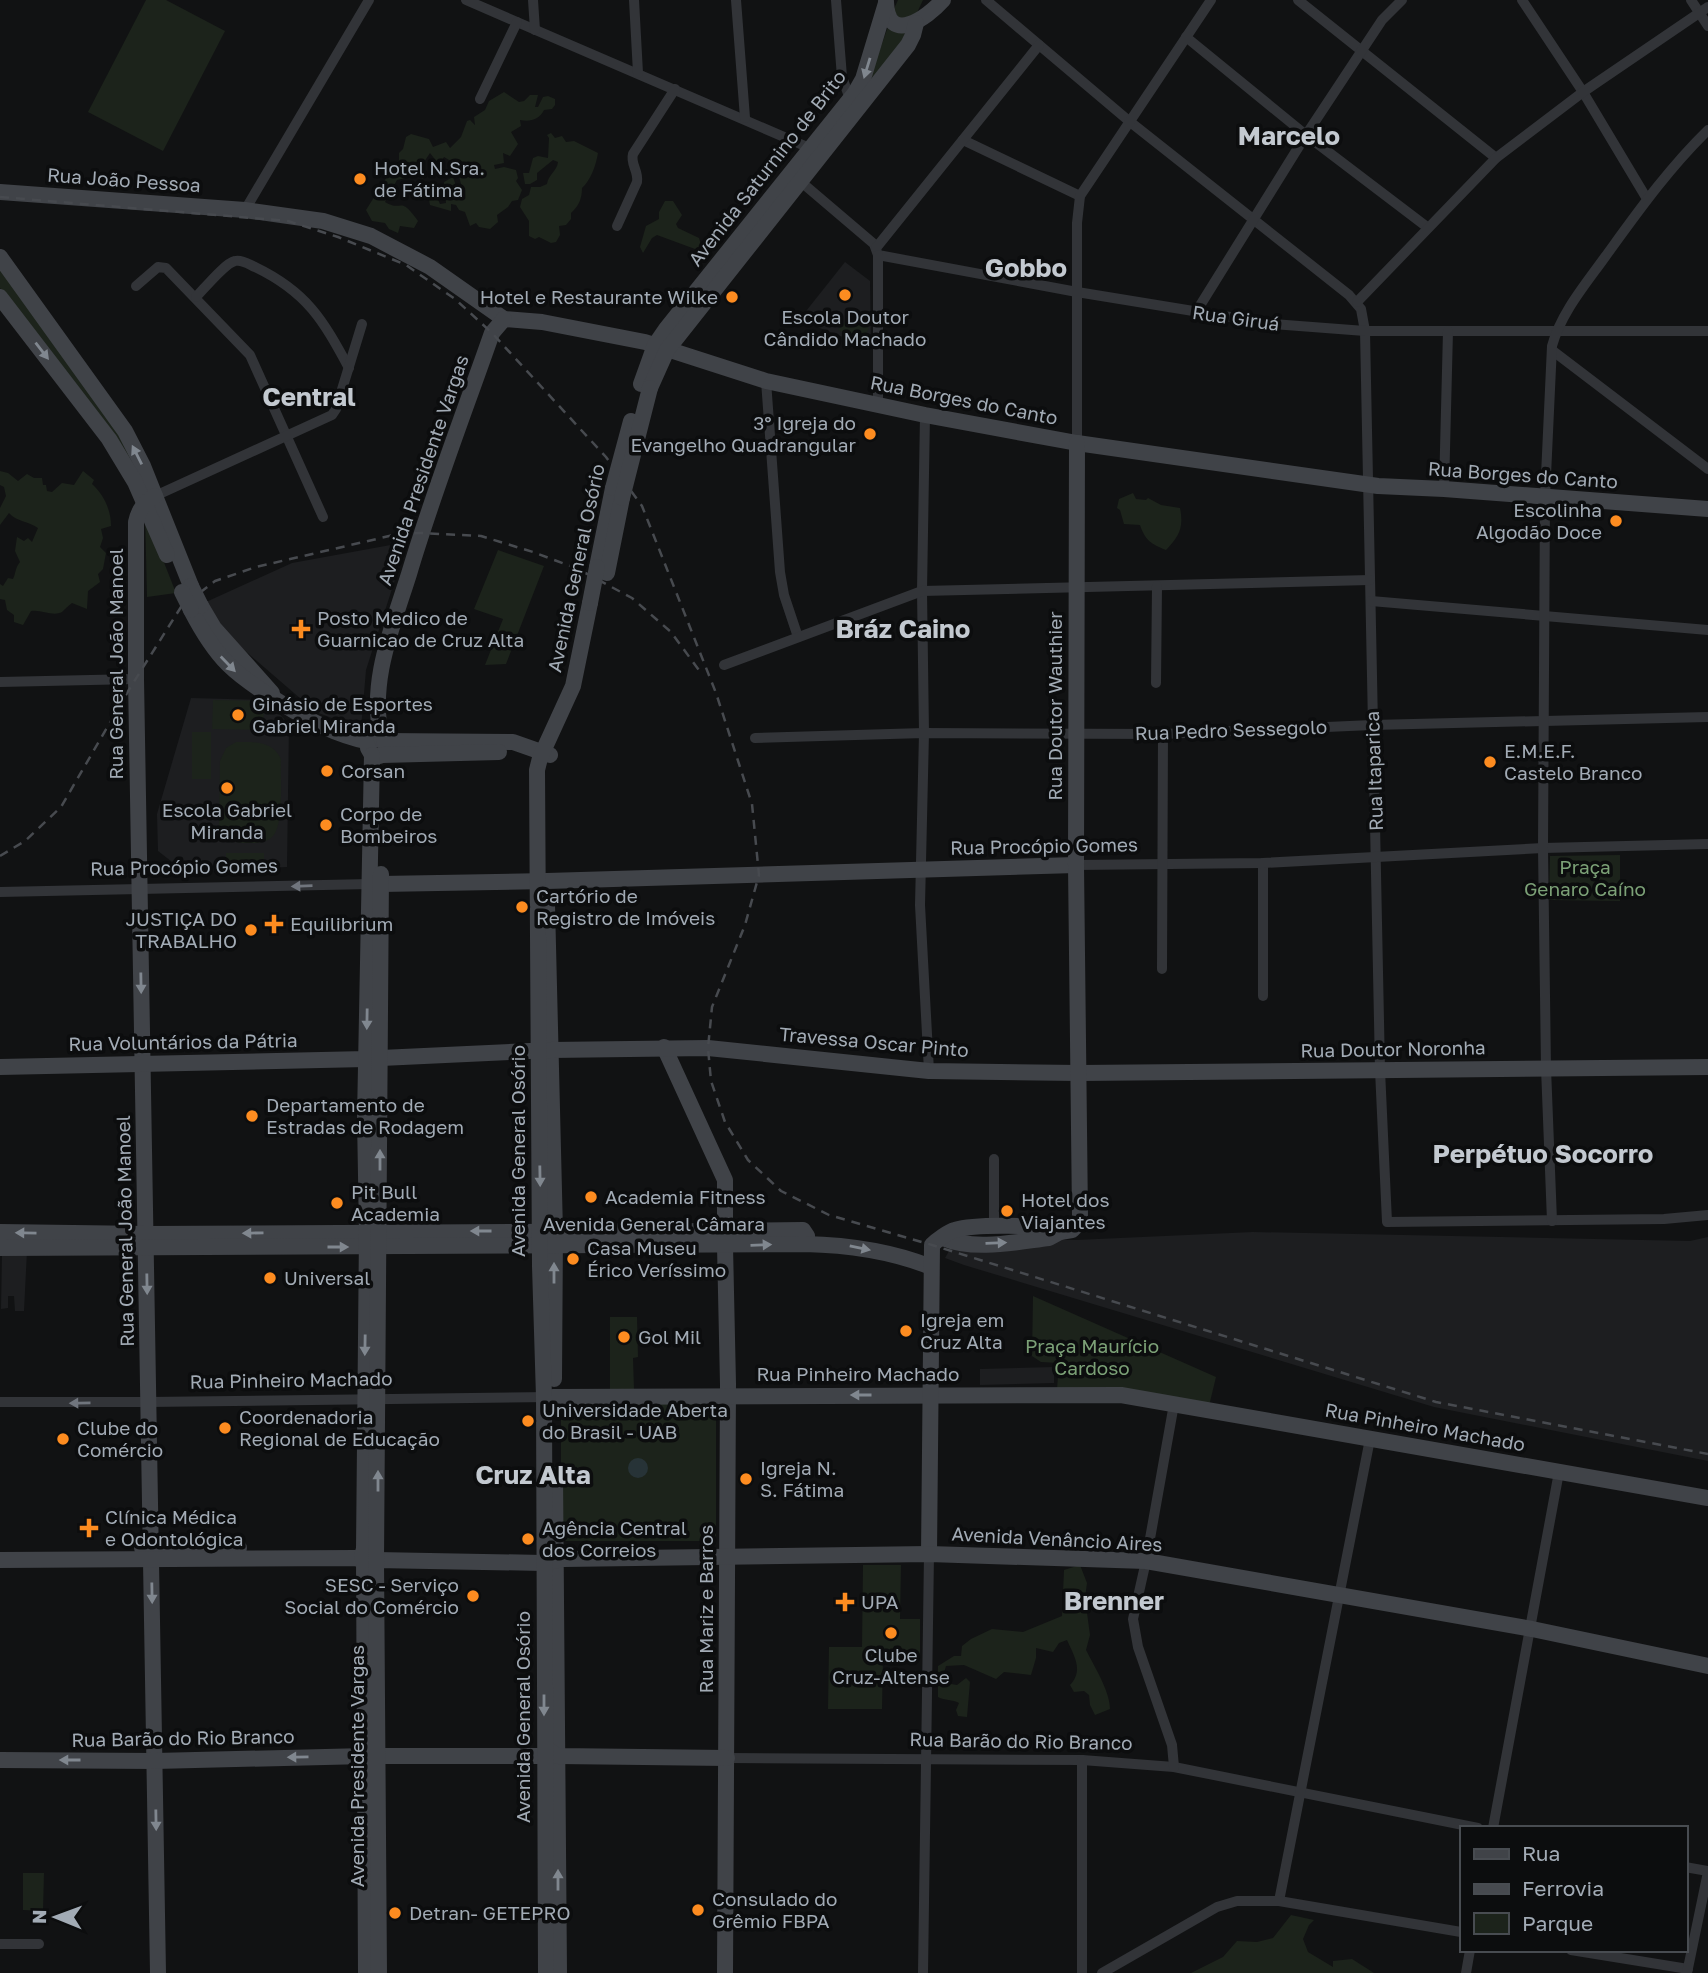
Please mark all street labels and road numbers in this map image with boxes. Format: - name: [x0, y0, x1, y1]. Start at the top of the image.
- street label: Avenida Saturnino de Brito: [683, 65, 850, 270]
- street label: Rua João Pessoa: [46, 163, 202, 196]
- street label: Rua Giruá: [1191, 300, 1281, 335]
- street label: Avenida Presidente Vargas: [372, 352, 473, 588]
- street label: Rua Borges do Canto: [868, 370, 1060, 429]
- street label: Rua Borges do Canto: [1427, 456, 1619, 493]
- street label: Avenida General Osório: [542, 462, 609, 674]
- street label: Rua General João Manoel: [104, 548, 127, 780]
- street label: Rua Doutor Wauthier: [1043, 611, 1066, 801]
- street label: Rua Itaparica: [1360, 711, 1387, 831]
- street label: Rua Pedro Sessegolo: [1134, 715, 1328, 744]
- street label: Rua Procópio Gomes: [950, 832, 1138, 859]
- street label: Rua Procópio Gomes: [90, 853, 278, 880]
- street label: Travessa Oscar Pinto: [778, 1022, 970, 1061]
- street label: Rua Voluntários da Pátria: [68, 1028, 298, 1055]
- street label: Rua Doutor Noronha: [1300, 1035, 1486, 1062]
- street label: Avenida General Osório: [506, 1045, 529, 1257]
- street label: Rua General João Manoel: [111, 1115, 138, 1347]
- street label: Avenida General Câmara: [543, 1212, 765, 1235]
- street label: Rua Pinheiro Machado: [757, 1362, 959, 1385]
- street label: Rua Pinheiro Machado: [189, 1366, 393, 1393]
- street label: Rua Pinheiro Machado: [1323, 1398, 1527, 1455]
- street label: Avenida Venâncio Aires: [951, 1521, 1163, 1556]
- street label: Rua Mariz e Barros: [694, 1525, 717, 1693]
- street label: Avenida General Osório: [511, 1611, 534, 1823]
- street label: Avenida Presidente Vargas: [345, 1645, 368, 1887]
- street label: Rua Barão do Rio Branco: [71, 1724, 295, 1751]
- street label: Rua Barão do Rio Branco: [909, 1727, 1133, 1754]

